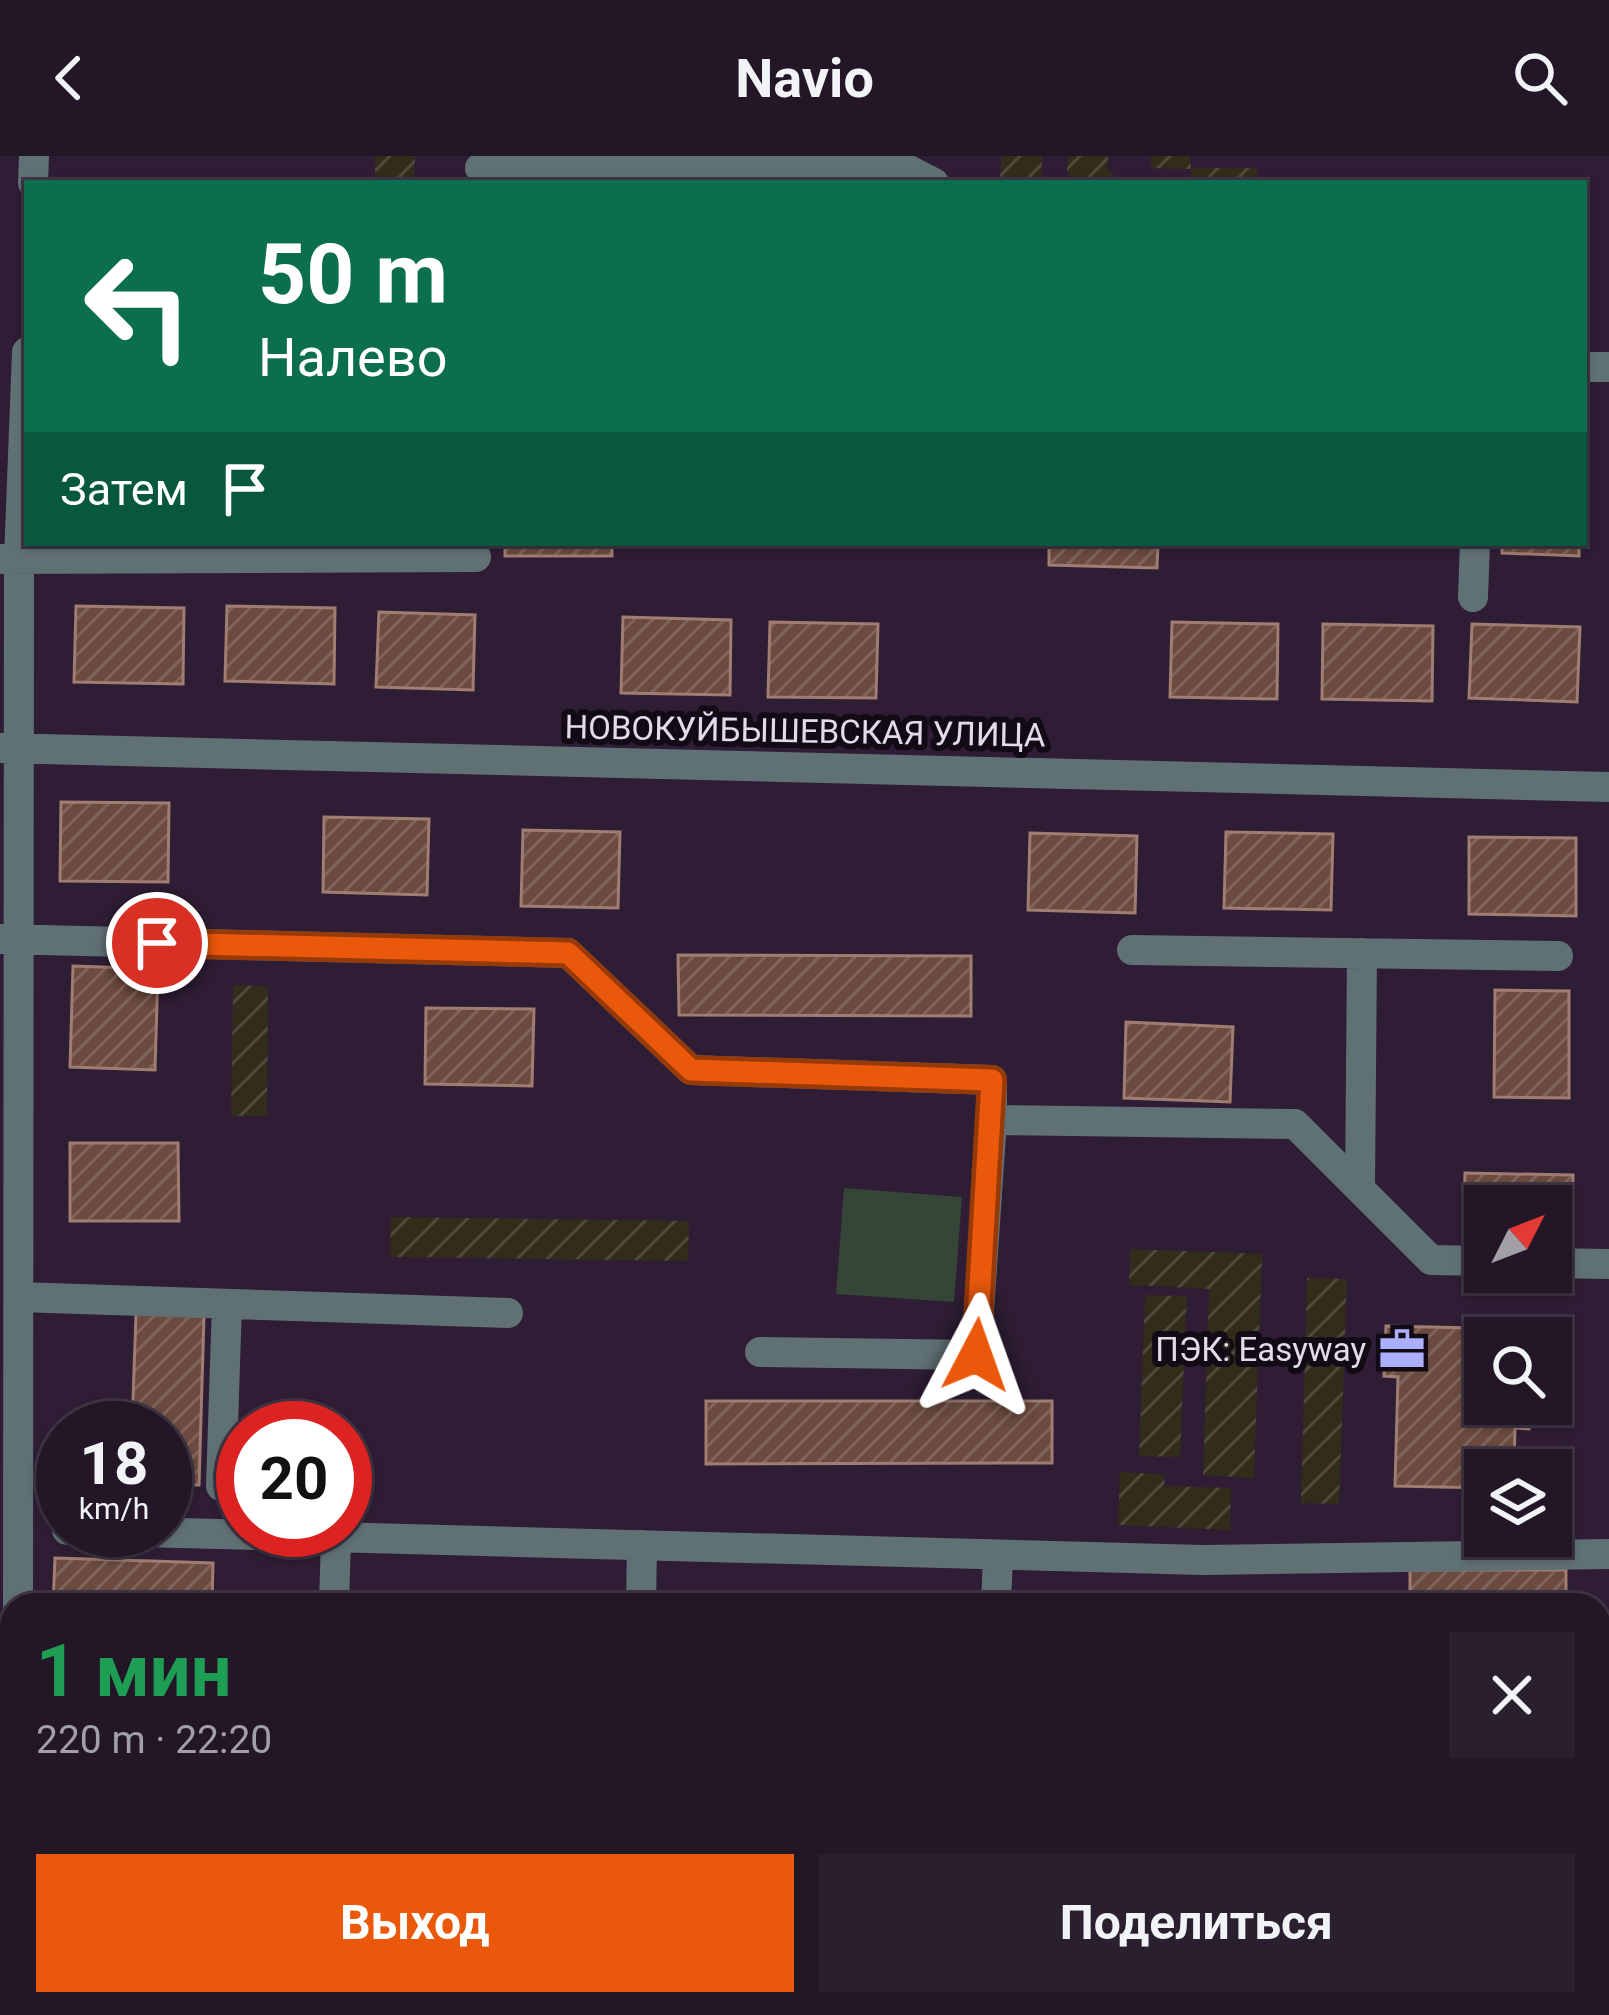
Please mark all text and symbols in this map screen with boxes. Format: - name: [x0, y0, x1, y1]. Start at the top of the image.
- icon: back: [36, 45, 102, 111]
- icon: search: [1507, 45, 1573, 111]
- text: Navio: [735, 47, 874, 110]
- text: 50 m: [258, 225, 448, 324]
- icon: left: [60, 228, 216, 384]
- text: Налево: [258, 326, 447, 389]
- icon: arrive: [212, 456, 278, 522]
- text: Затем: [60, 463, 188, 516]
- street label: НОВОКУЙБЫШЕВСКАЯ УЛИЦА: [564, 707, 1046, 755]
- pin: [106, 892, 208, 994]
- icon: arrive: [124, 910, 190, 976]
- north arrow: [1464, 1185, 1572, 1293]
- map controls: [1464, 1185, 1572, 1557]
- position arrow: [913, 1292, 1039, 1418]
- button: search: [1464, 1317, 1572, 1425]
- office icon: ПЭК: Easyway: [1377, 1324, 1427, 1374]
- place label: ПЭК: Easyway: [1155, 1330, 1366, 1369]
- speed limit sign: 20: [216, 1401, 372, 1557]
- text: 18: [80, 1428, 148, 1499]
- button: layers: [1464, 1449, 1572, 1557]
- text: km/h: [79, 1491, 149, 1526]
- text: 1 мин: [36, 1629, 231, 1714]
- button: close: [1449, 1632, 1575, 1758]
- text: 220 m · 22:20: [36, 1717, 272, 1763]
- button: Выход: [36, 1854, 794, 1992]
- button: Поделиться: [818, 1854, 1575, 1992]

